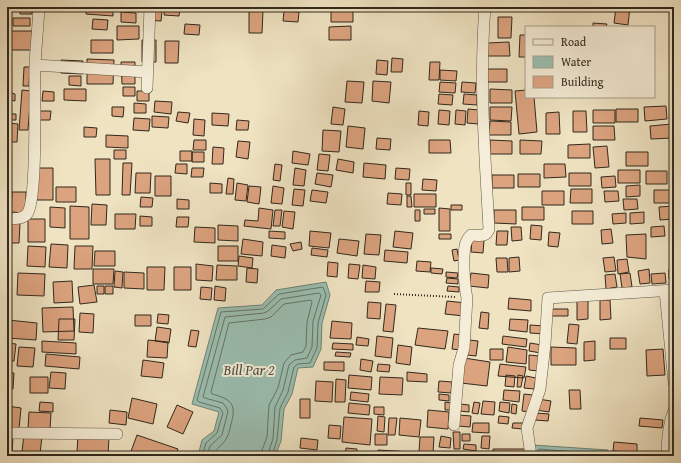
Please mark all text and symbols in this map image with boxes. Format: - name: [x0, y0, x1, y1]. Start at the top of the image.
- legend: [525, 26, 655, 98]
- text: Road: [561, 33, 587, 50]
- text: Water: [561, 53, 591, 70]
- text: Building: [561, 73, 604, 90]
- water label: Bill Par 2: [223, 359, 274, 380]

